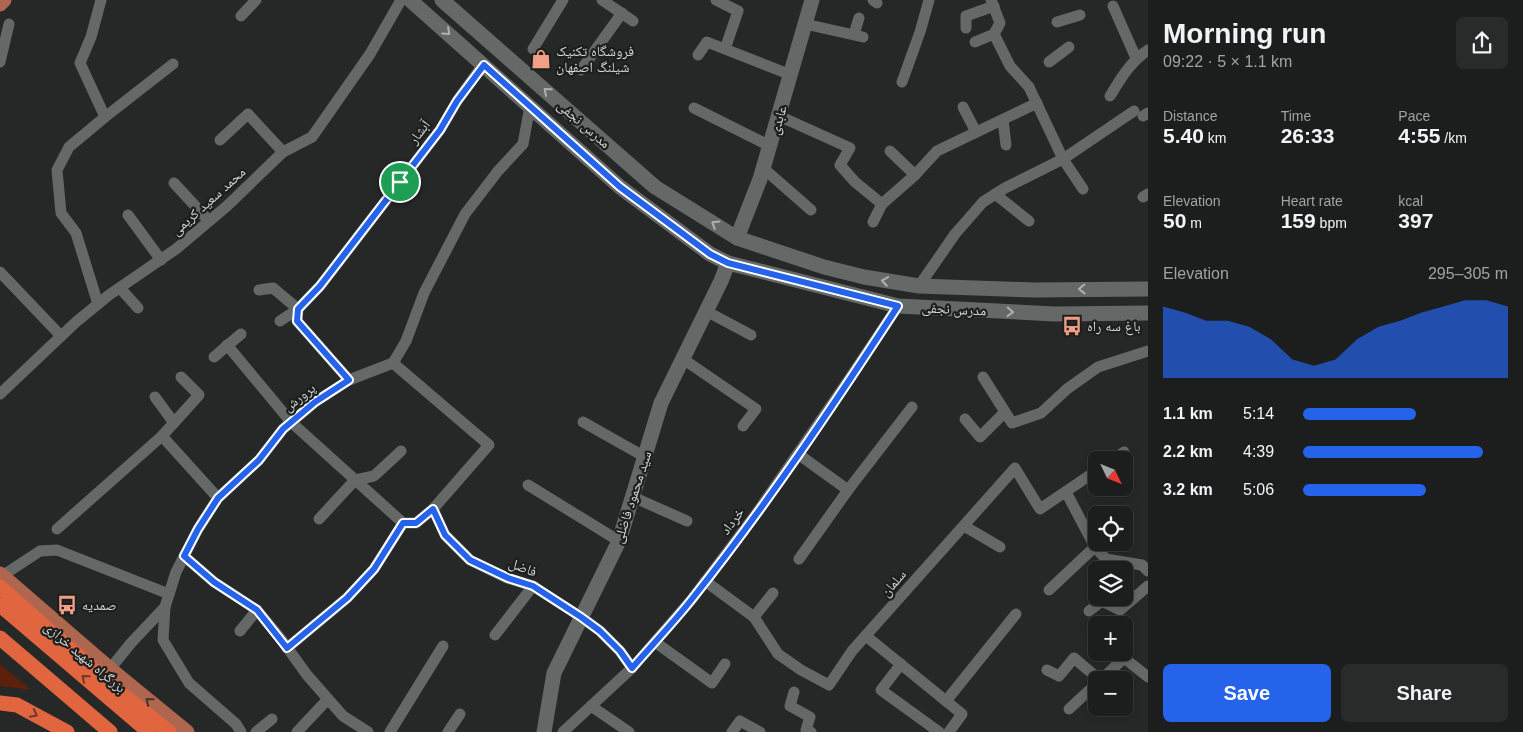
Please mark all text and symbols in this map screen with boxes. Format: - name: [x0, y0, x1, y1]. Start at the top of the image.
- button: share: [1456, 17, 1508, 69]
- text: Morning run: [1163, 18, 1326, 49]
- one-way arrow: [441, 27, 450, 36]
- place label: فروشگاه تکنیک شیلنگ اصفهان: [556, 43, 634, 76]
- shop icon: فروشگاه تکنیک شیلنگ اصفهان: [530, 48, 552, 70]
- text: 09:22 · 5 × 1.1 km: [1163, 53, 1292, 70]
- one-way arrow: [543, 88, 552, 97]
- street label: مدرس نجفی: [554, 97, 614, 152]
- street label: عابدی: [766, 103, 791, 137]
- text: Distance: [1163, 108, 1217, 124]
- text: Time: [1281, 108, 1311, 124]
- text: Pace: [1398, 108, 1430, 124]
- street label: آبشار: [404, 117, 434, 148]
- text: 5.40: [1163, 124, 1204, 147]
- text: 26:33: [1281, 124, 1334, 147]
- text: 4:55: [1398, 124, 1440, 147]
- text: km: [1204, 130, 1226, 146]
- text: /km: [1440, 130, 1467, 146]
- pin: [379, 161, 421, 203]
- street label: محمد سعید کریمی: [168, 164, 249, 239]
- icon: arrive: [386, 168, 414, 196]
- text: Elevation: [1163, 193, 1221, 209]
- text: Heart rate: [1281, 193, 1343, 209]
- text: kcal: [1398, 193, 1423, 209]
- text: 50: [1163, 209, 1186, 232]
- text: 159: [1281, 209, 1316, 232]
- text: 397: [1398, 209, 1433, 232]
- text: m: [1186, 215, 1202, 231]
- text: bpm: [1316, 215, 1347, 231]
- one-way arrow: [711, 221, 720, 231]
- text: Elevation: [1163, 265, 1229, 282]
- text: 295–305 m: [1428, 265, 1508, 282]
- one-way arrow: [880, 276, 889, 286]
- one-way arrow: [1078, 284, 1086, 295]
- street label: مدرس نجفی: [921, 299, 987, 320]
- one-way arrow: [1007, 307, 1015, 317]
- bus stop icon: باغ سه راه: [1061, 315, 1083, 337]
- place label: باغ سه راه: [1087, 318, 1141, 336]
- street label: پرورش: [280, 379, 319, 415]
- text: 1.1 km: [1163, 405, 1213, 422]
- text: 5:14: [1243, 405, 1274, 422]
- text: 2.2 km: [1163, 443, 1213, 460]
- text: 4:39: [1243, 443, 1274, 460]
- street label: سید محمود فاضلی: [610, 449, 655, 545]
- north arrow: [1088, 451, 1132, 496]
- map controls: [1088, 451, 1133, 716]
- text: 3.2 km: [1163, 481, 1213, 498]
- text: 5:06: [1243, 481, 1274, 498]
- street label: خرداد: [717, 504, 748, 538]
- button: locate: [1088, 506, 1133, 551]
- street label: فاضل: [506, 554, 539, 581]
- button: layers: [1088, 561, 1133, 606]
- street label: سلمان: [877, 566, 910, 600]
- bus stop icon: صمدیه: [56, 594, 78, 616]
- place label: صمدیه: [82, 597, 117, 613]
- button: +: [1088, 616, 1133, 661]
- street label: بزرگراه شهید خرازی: [40, 618, 129, 697]
- button: Save: [1163, 664, 1331, 722]
- button: Share: [1341, 664, 1508, 722]
- button: −: [1088, 671, 1133, 716]
- one-way arrow: [82, 675, 91, 684]
- one-way arrow: [146, 699, 155, 707]
- one-way arrow: [29, 708, 38, 718]

